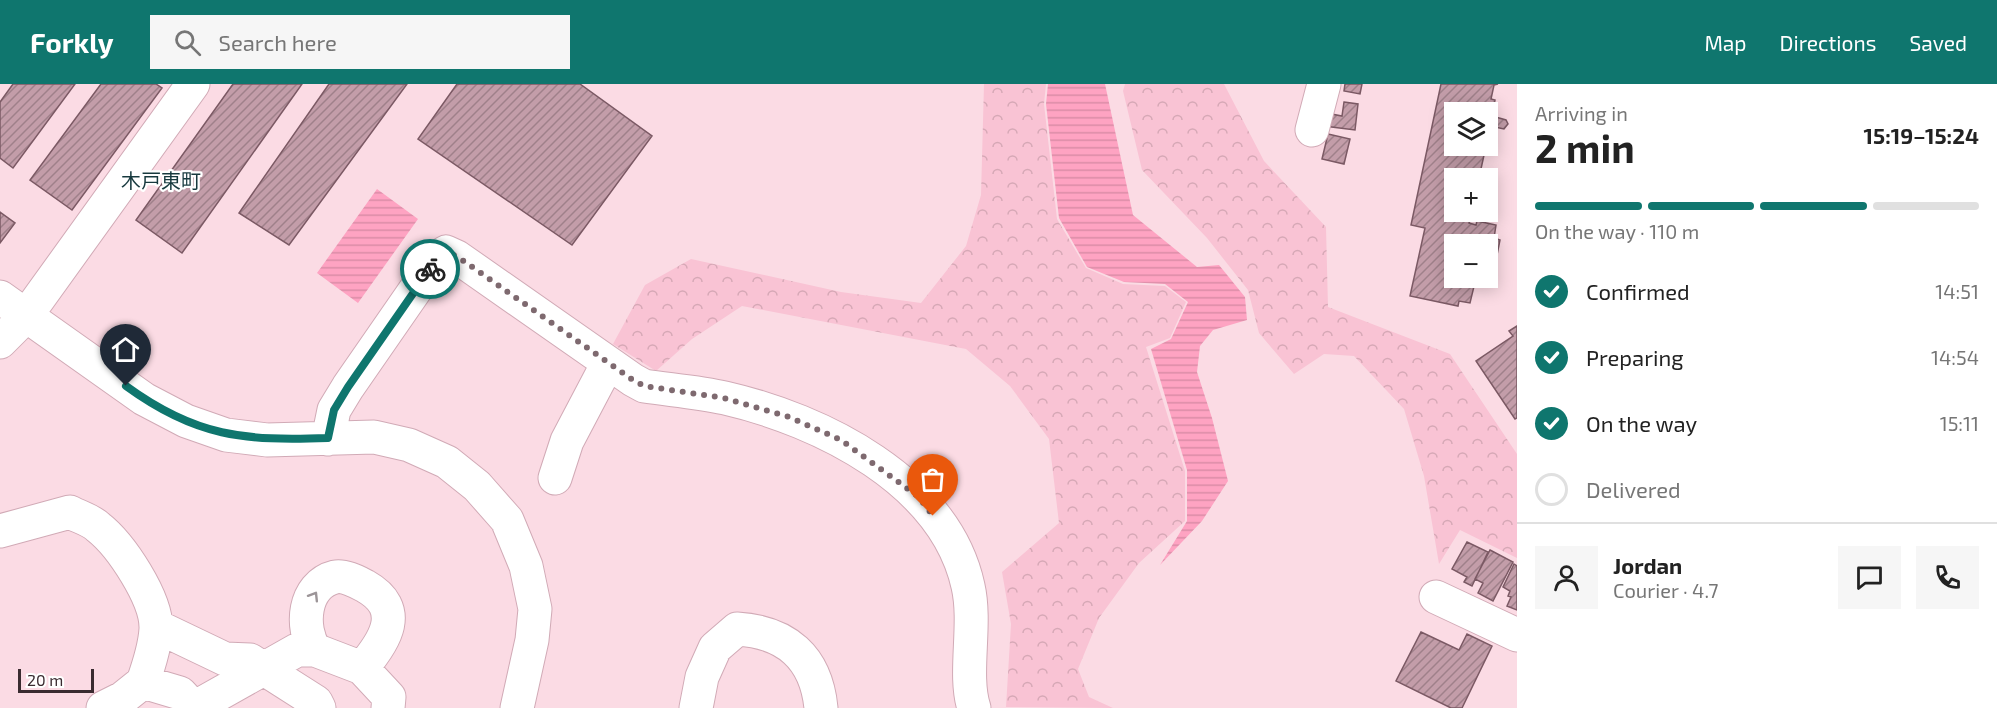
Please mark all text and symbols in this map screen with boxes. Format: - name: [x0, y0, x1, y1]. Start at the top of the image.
- search box: [150, 15, 570, 69]
- text: Forkly: [30, 25, 114, 59]
- icon: search: [171, 26, 204, 59]
- text: Search here: [219, 29, 337, 55]
- text: Map: [1704, 30, 1747, 55]
- text: Directions: [1780, 30, 1876, 55]
- text: Saved: [1909, 30, 1967, 55]
- text: Arriving in: [1535, 101, 1628, 125]
- map controls: [1444, 102, 1498, 288]
- button: layers: [1444, 102, 1498, 156]
- text: 15:19–15:24: [1863, 122, 1979, 148]
- text: 2 min: [1535, 124, 1635, 171]
- district label: 木戸東町: [121, 168, 201, 192]
- button: +: [1444, 168, 1498, 222]
- text: On the way · 110 m: [1535, 219, 1699, 243]
- button: −: [1444, 234, 1498, 288]
- courier: [400, 239, 460, 299]
- icon: bike: [414, 253, 447, 286]
- icon: check: [1535, 275, 1568, 308]
- text: Confirmed: [1586, 278, 1690, 304]
- text: 14:51: [1935, 279, 1979, 303]
- pin: [100, 324, 151, 386]
- icon: home: [109, 333, 142, 366]
- icon: check: [1535, 341, 1568, 374]
- text: Preparing: [1586, 344, 1684, 370]
- text: 14:54: [1931, 345, 1979, 369]
- icon: check: [1535, 407, 1568, 440]
- text: On the way: [1586, 410, 1697, 436]
- text: 15:11: [1940, 411, 1979, 435]
- pin: [907, 454, 958, 516]
- icon: bag: [916, 463, 949, 496]
- text: Delivered: [1586, 476, 1681, 502]
- button: person: [1535, 546, 1598, 609]
- button: chat: [1838, 546, 1901, 609]
- button: phone: [1916, 546, 1979, 609]
- text: Jordan: [1613, 552, 1682, 578]
- text: Courier · 4.7: [1613, 578, 1719, 602]
- one-way arrow: [306, 591, 317, 602]
- scale bar: [18, 666, 94, 694]
- text: 20 m: [27, 670, 63, 689]

